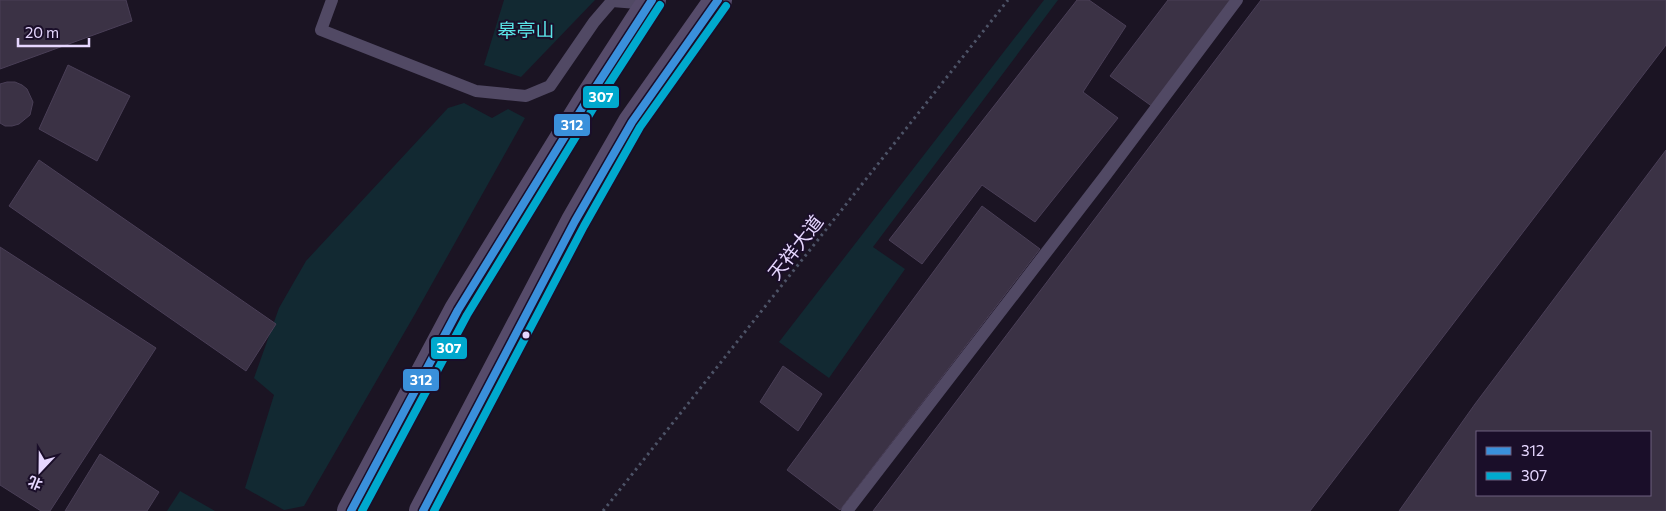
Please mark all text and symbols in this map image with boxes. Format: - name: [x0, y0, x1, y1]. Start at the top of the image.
- scale bar: [18, 15, 89, 47]
- park label: 皋亭山: [497, 18, 555, 41]
- text: 20 m: [25, 23, 59, 41]
- line badge: 307: [582, 85, 620, 109]
- text: 307: [588, 88, 614, 105]
- line badge: 312: [553, 113, 591, 137]
- text: 312: [561, 116, 583, 133]
- street label: 天祥大道: [763, 210, 827, 284]
- unlabelled marker: [521, 330, 531, 340]
- line badge: 307: [430, 336, 468, 360]
- text: 307: [436, 339, 462, 356]
- line badge: 312: [402, 368, 440, 392]
- text: 312: [410, 371, 432, 388]
- legend: [1476, 431, 1651, 496]
- text: 312: [1521, 441, 1544, 459]
- north arrow: [15, 446, 65, 496]
- text: 307: [1521, 466, 1547, 484]
- text: 北: [25, 473, 45, 494]

